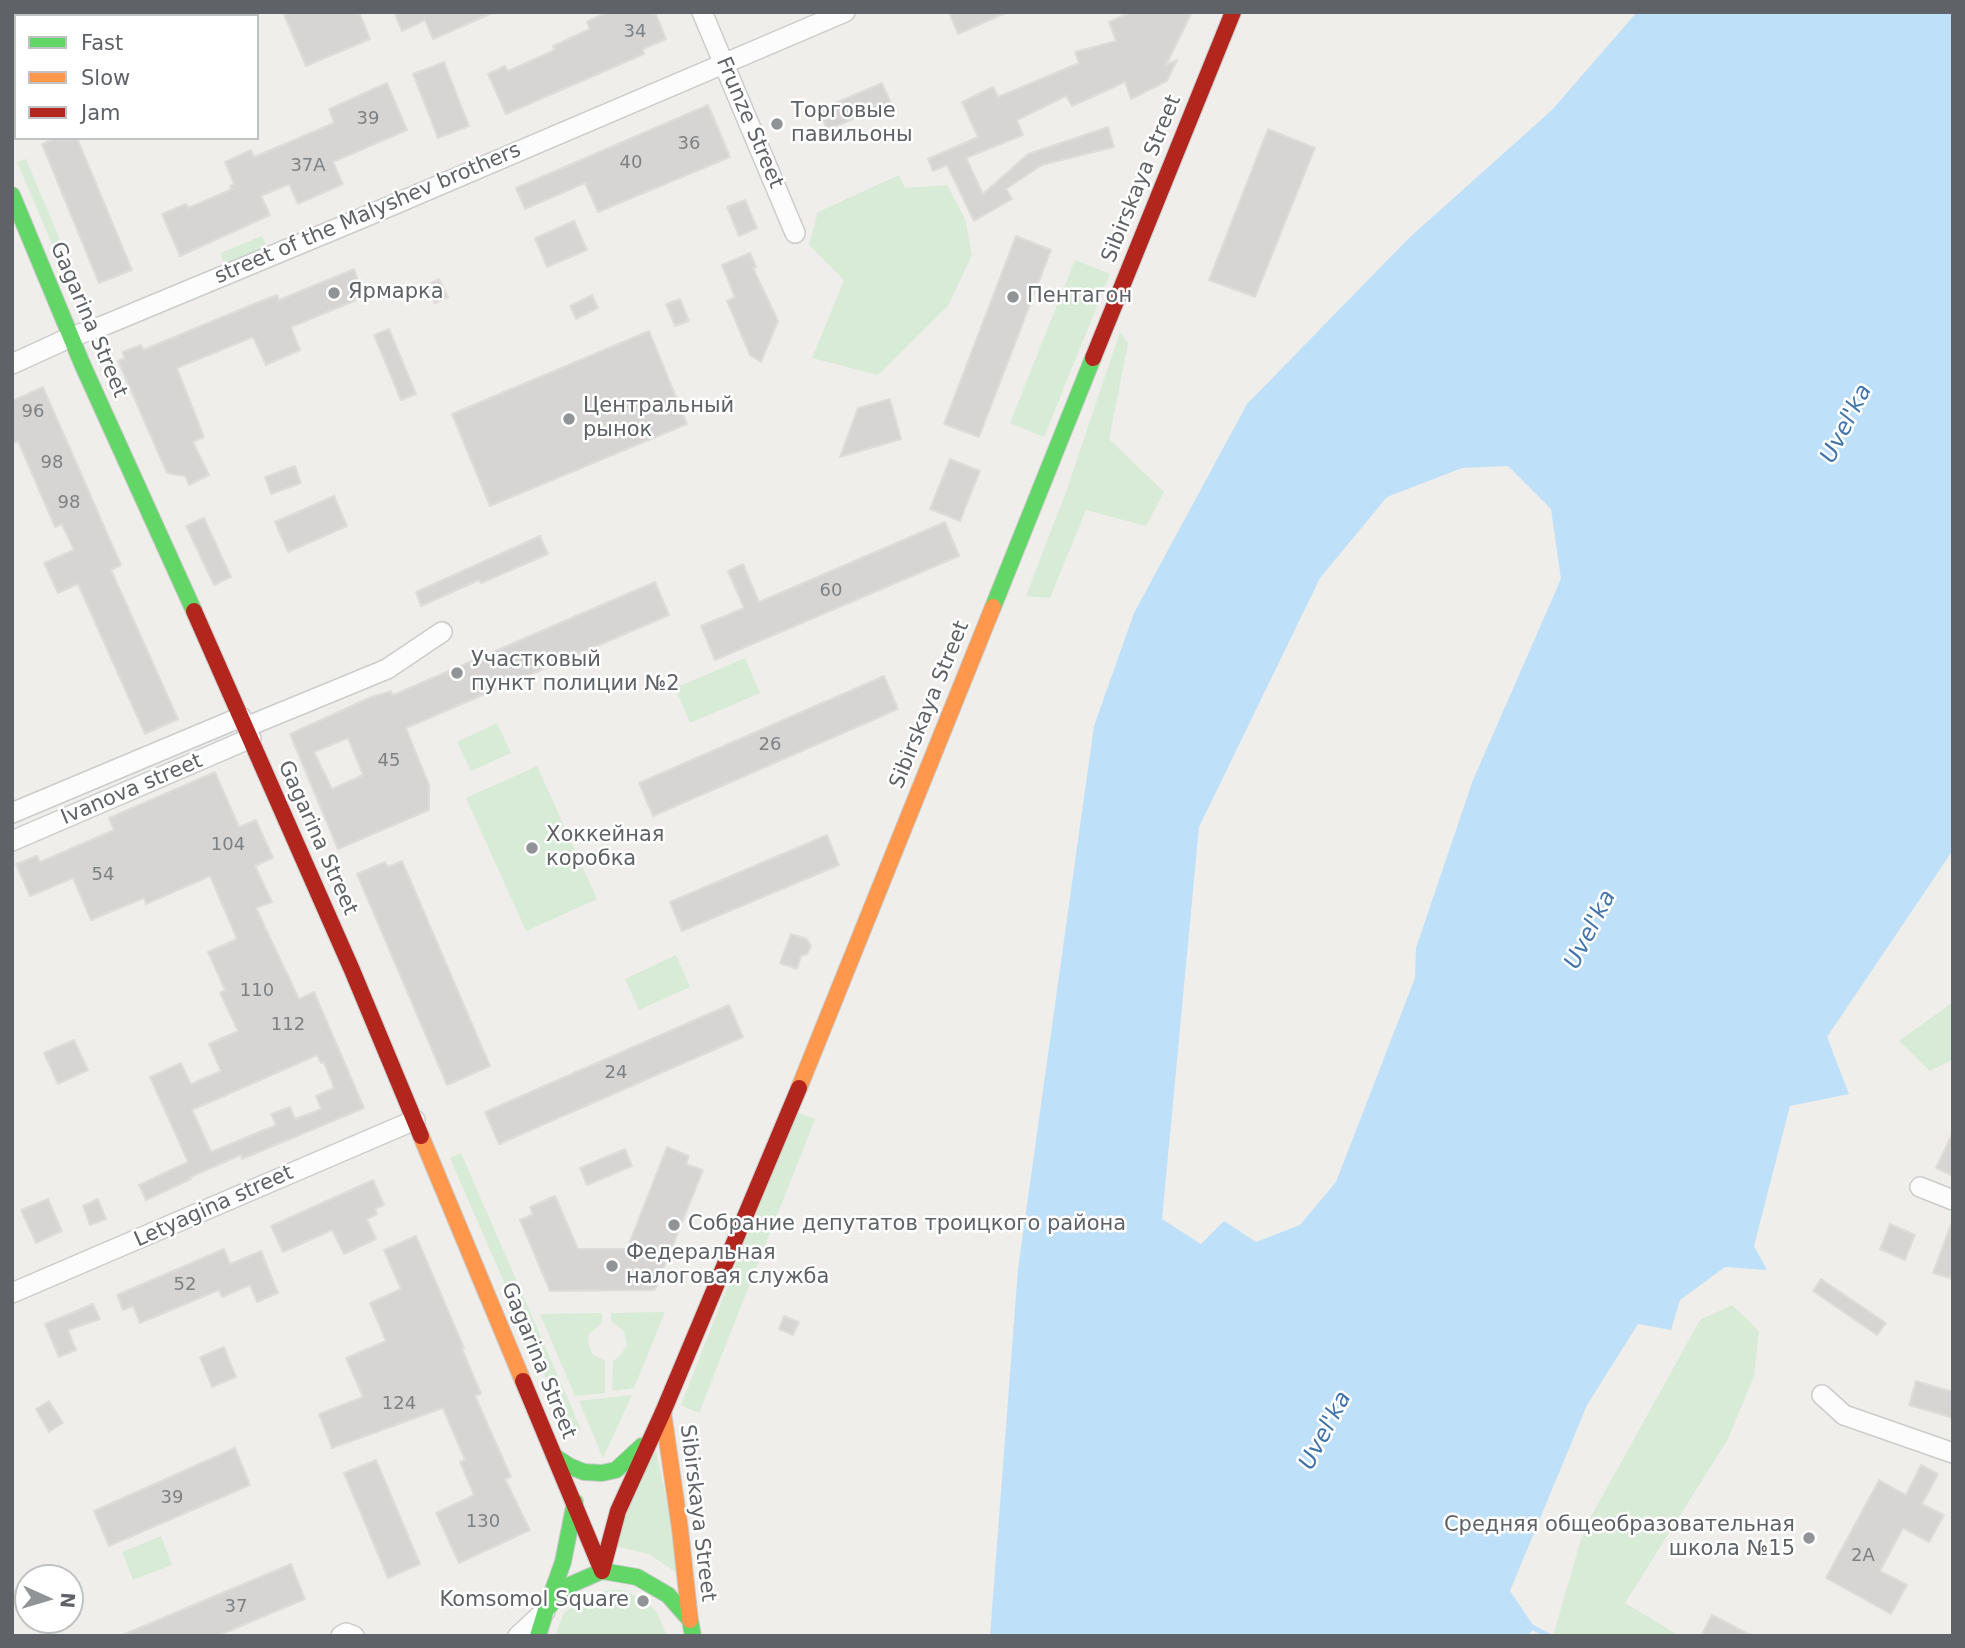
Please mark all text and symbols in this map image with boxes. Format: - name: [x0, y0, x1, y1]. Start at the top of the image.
- legend: [14, 14, 259, 140]
- house number: 34: [624, 21, 646, 43]
- text: Fast: [81, 31, 123, 55]
- street label: Frunze Street: [710, 54, 788, 192]
- text: Slow: [81, 66, 130, 90]
- street label: Sibirskaya Street: [1097, 92, 1187, 266]
- place label: Торговые павильоны: [791, 99, 913, 149]
- text: Jam: [81, 101, 121, 125]
- house number: 39: [357, 108, 379, 130]
- marker: Торговые павильоны: [769, 116, 785, 132]
- house number: 36: [678, 133, 700, 155]
- street label: street of the Malyshev brothers: [211, 138, 525, 290]
- house number: 40: [620, 152, 642, 174]
- house number: 37А: [290, 155, 326, 177]
- street label: Gagarina Street: [44, 238, 132, 402]
- place label: Ярмарка: [348, 280, 444, 306]
- place label: Пентагон: [1027, 284, 1132, 310]
- marker: Ярмарка: [326, 285, 342, 301]
- marker: Пентагон: [1005, 289, 1021, 305]
- water label: Uvel'ka: [1815, 380, 1879, 468]
- place label: Центральный рынок: [583, 394, 734, 444]
- house number: 96: [22, 401, 44, 423]
- marker: Центральный рынок: [561, 411, 577, 427]
- house number: 98: [41, 452, 63, 474]
- house number: 98: [58, 492, 80, 514]
- house number: 60: [820, 580, 842, 602]
- street label: Sibirskaya Street: [885, 618, 975, 792]
- place label: Участковый пункт полиции №2: [471, 648, 680, 698]
- marker: Участковый пункт полиции №2: [449, 665, 465, 681]
- house number: 26: [759, 734, 781, 756]
- street label: Ivanova street: [58, 749, 206, 831]
- house number: 45: [378, 750, 400, 772]
- street label: Gagarina Street: [272, 757, 362, 919]
- place label: Хоккейная коробка: [546, 823, 664, 873]
- house number: 104: [211, 834, 245, 856]
- marker: Хоккейная коробка: [524, 840, 540, 856]
- house number: 54: [92, 864, 114, 886]
- water label: Uvel'ka: [1559, 886, 1623, 974]
- house number: 110: [240, 980, 274, 1002]
- house number: 112: [271, 1014, 305, 1036]
- house number: 24: [605, 1062, 627, 1084]
- street label: Letyagina street: [131, 1161, 297, 1253]
- place label: Собрание депутатов троицкого района: [688, 1212, 1126, 1238]
- marker: Собрание депутатов троицкого района: [666, 1217, 682, 1233]
- place label: Федеральная налоговая служба: [626, 1241, 829, 1291]
- marker: Федеральная налоговая служба: [604, 1258, 620, 1274]
- house number: 52: [174, 1274, 196, 1296]
- street label: Gagarina Street: [495, 1279, 581, 1443]
- water label: Uvel'ka: [1294, 1387, 1358, 1475]
- house number: 124: [382, 1393, 416, 1415]
- street label: Sibirskaya Street: [674, 1423, 720, 1603]
- house number: 39: [161, 1487, 183, 1509]
- house number: 130: [466, 1511, 500, 1533]
- place label: Средняя общеобразовательная школа №15: [1444, 1513, 1795, 1563]
- marker: Средняя общеобразовательная школа №15: [1801, 1530, 1817, 1546]
- house number: 2А: [1851, 1545, 1875, 1567]
- north arrow: [14, 1564, 84, 1634]
- place label: Komsomol Square: [439, 1588, 629, 1614]
- text: N: [56, 1592, 79, 1609]
- marker: Komsomol Square: [635, 1593, 651, 1609]
- house number: 37: [225, 1596, 247, 1618]

